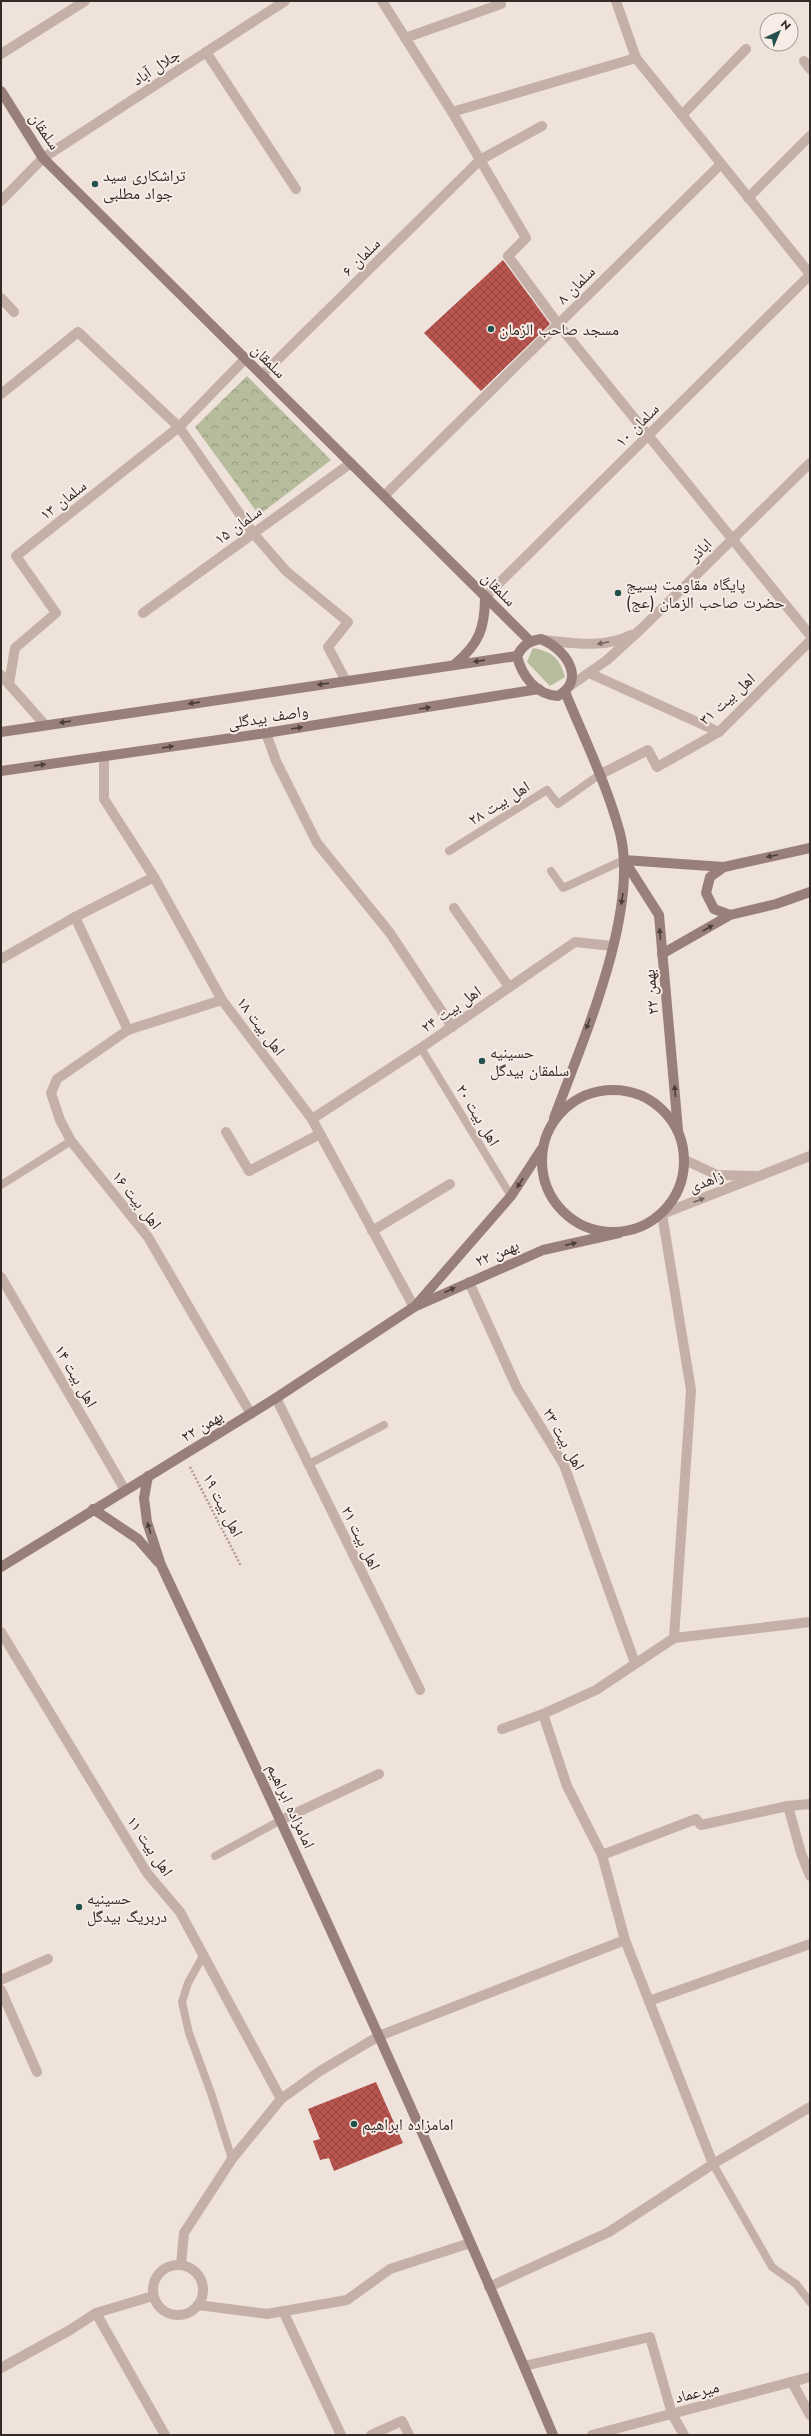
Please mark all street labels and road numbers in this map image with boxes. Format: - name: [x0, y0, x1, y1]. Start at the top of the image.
- street label: جلال آباد: [127, 43, 185, 91]
- street label: سلمقان: [24, 108, 66, 154]
- street label: سلمان ۶: [336, 232, 386, 282]
- street label: سلمان ۸: [551, 260, 601, 310]
- street label: سلمقان: [246, 338, 292, 384]
- street label: سلمان ۱۰: [610, 398, 664, 452]
- street label: سلمان ۱۳: [35, 474, 91, 526]
- street label: سلمان ۱۵: [210, 500, 266, 550]
- street label: اباذر: [682, 533, 717, 568]
- street label: سلمقان: [476, 566, 522, 612]
- street label: اهل بیت ۳۱: [694, 667, 760, 731]
- street label: واصف بیدگلی: [226, 699, 310, 735]
- street label: اهل بیت ۲۸: [464, 775, 534, 831]
- street label: ۲۲ بهمن: [638, 968, 664, 1016]
- street label: اهل بیت ۲۴: [416, 980, 486, 1038]
- street label: اهل بیت ۱۸: [231, 992, 291, 1060]
- street label: اهل بیت ۲۰: [450, 1080, 506, 1150]
- street label: زاهدی: [685, 1164, 727, 1198]
- street label: اهل بیت ۱۶: [107, 1166, 167, 1234]
- street label: ۲۲ بهمن: [472, 1233, 522, 1273]
- street label: اهل بیت ۱۴: [49, 1341, 103, 1411]
- street label: اهل بیت ۲۳: [537, 1403, 591, 1475]
- street label: ۲۲ بهمن: [177, 1404, 227, 1448]
- street label: اهل بیت ۱۹: [197, 1469, 249, 1541]
- street label: اهل بیت ۲۱: [336, 1502, 386, 1574]
- street label: امامزاده ابراهیم: [261, 1760, 321, 1852]
- street label: اهل بیت ۱۱: [121, 1811, 179, 1881]
- street label: میرعماد: [672, 2375, 722, 2409]

